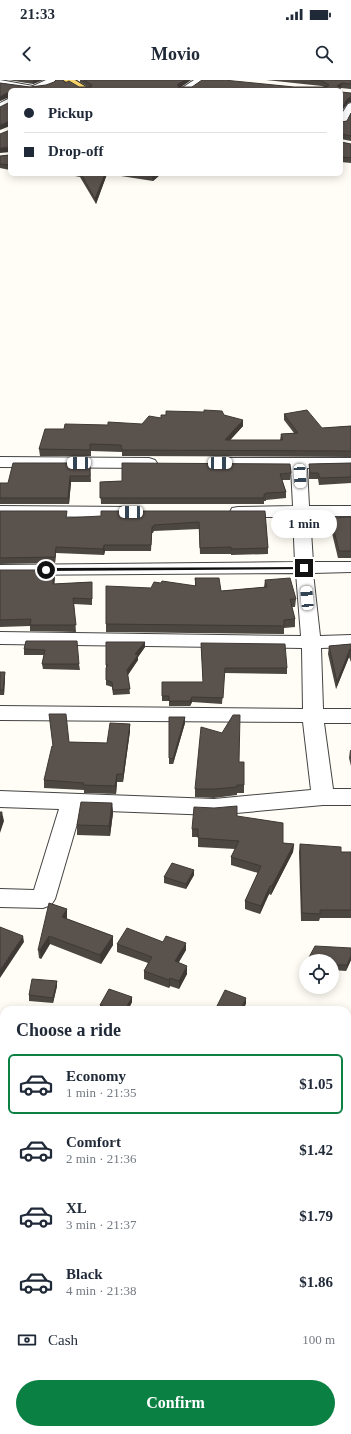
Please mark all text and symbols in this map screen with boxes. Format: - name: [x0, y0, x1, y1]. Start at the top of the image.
- text: 21:33: [20, 6, 55, 22]
- icon: back: [16, 43, 38, 65]
- icon: search: [313, 43, 335, 65]
- text: Movio: [151, 44, 200, 64]
- text: Pickup: [48, 105, 93, 121]
- text: Drop-off: [48, 143, 104, 159]
- car: [67, 457, 91, 469]
- car: [208, 457, 232, 469]
- car: [293, 464, 307, 488]
- car: [119, 506, 143, 518]
- callout: 1 min: [271, 510, 337, 538]
- text: 1 min: [288, 516, 320, 531]
- route end: [295, 559, 313, 577]
- route start: [37, 561, 55, 579]
- car: [300, 586, 314, 610]
- map controls: [299, 954, 339, 994]
- button: locate: [299, 954, 339, 994]
- text: Choose a ride: [16, 1020, 121, 1040]
- icon: car: [18, 1066, 54, 1102]
- text: Economy: [66, 1068, 126, 1084]
- text: $1.05: [299, 1076, 333, 1092]
- text: 1 min · 21:35: [66, 1085, 136, 1100]
- icon: car: [18, 1132, 54, 1168]
- text: Comfort: [66, 1134, 121, 1150]
- text: $1.42: [299, 1142, 333, 1158]
- text: 2 min · 21:36: [66, 1151, 136, 1166]
- icon: car: [18, 1198, 54, 1234]
- text: XL: [66, 1200, 87, 1216]
- text: $1.79: [299, 1208, 333, 1224]
- text: 3 min · 21:37: [66, 1217, 136, 1232]
- icon: car: [18, 1264, 54, 1300]
- text: Black: [66, 1266, 103, 1282]
- text: $1.86: [299, 1274, 333, 1290]
- text: 4 min · 21:38: [66, 1283, 136, 1298]
- icon: cash: [16, 1329, 38, 1351]
- text: Cash: [48, 1332, 78, 1348]
- text: 100 m: [302, 1332, 335, 1347]
- button: Confirm: [16, 1380, 335, 1426]

